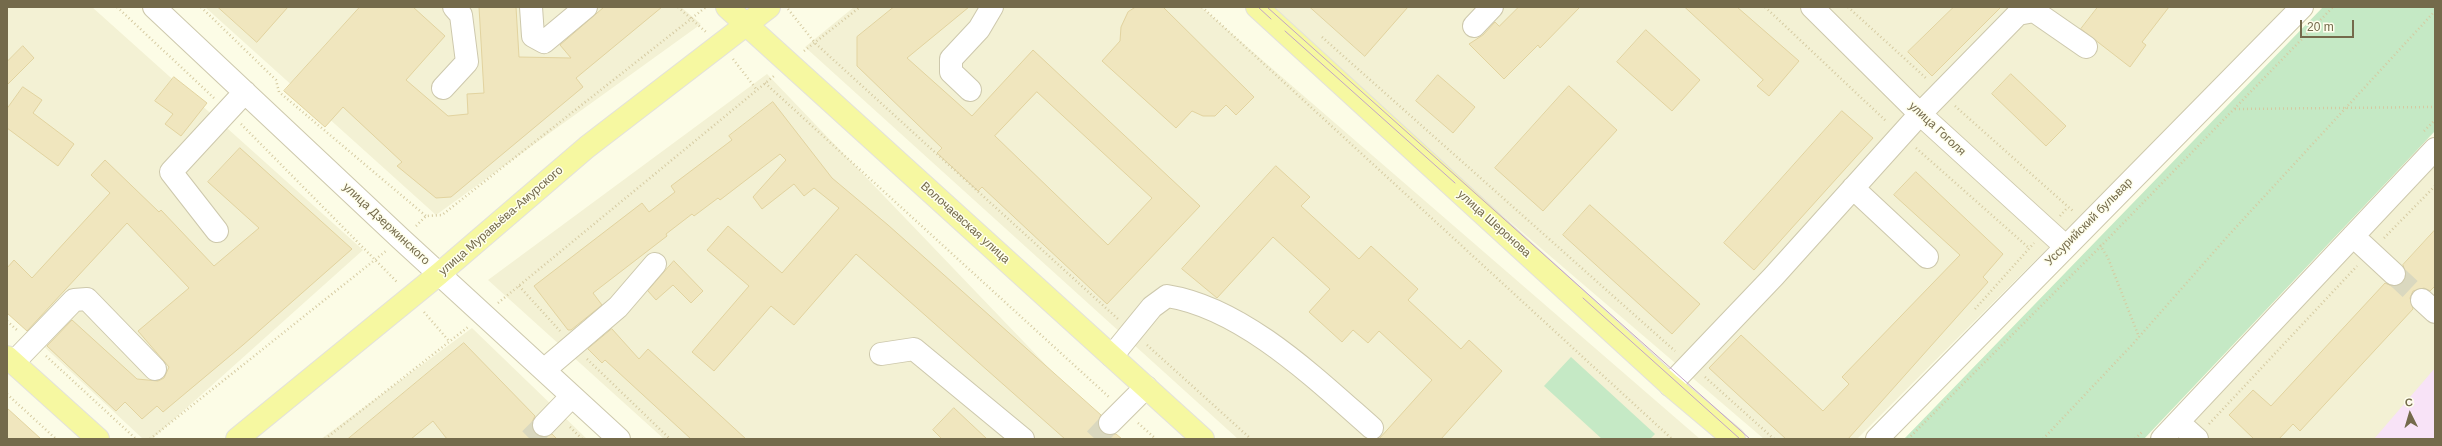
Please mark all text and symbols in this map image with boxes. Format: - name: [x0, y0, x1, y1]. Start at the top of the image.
- scale bar: [2302, 12, 2356, 38]
- text: 20 m: [2307, 20, 2334, 34]
- street label: улица Гоголя: [1905, 99, 1969, 159]
- street label: улица Муравьёва-Амурского: [436, 163, 566, 279]
- street label: Уссурийский бульвар: [2042, 175, 2136, 269]
- street label: Волочаевская улица: [918, 179, 1012, 267]
- street label: улица Дзержинского: [339, 180, 433, 268]
- street label: улица Шеронова: [1454, 187, 1534, 261]
- north arrow: [2390, 394, 2430, 434]
- text: С: [2404, 396, 2413, 408]

